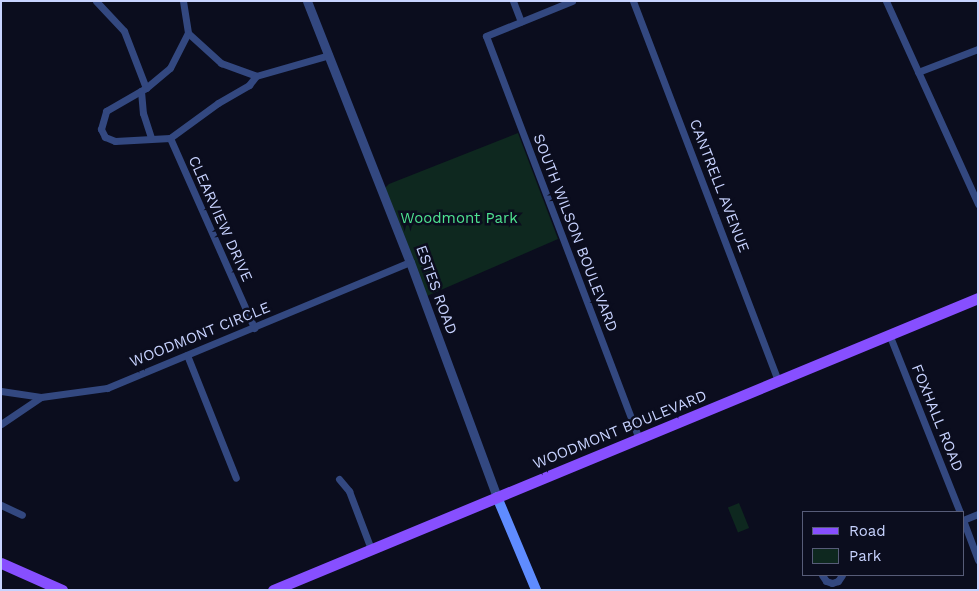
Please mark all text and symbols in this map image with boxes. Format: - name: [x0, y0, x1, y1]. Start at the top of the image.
- street label: CANTRELL AVENUE: [685, 116, 753, 256]
- street label: SOUTH WILSON BOULEVARD: [529, 131, 621, 335]
- street label: CLEARVIEW DRIVE: [184, 153, 256, 285]
- park label: Woodmont Park: [400, 210, 518, 228]
- street label: ESTES ROAD: [412, 243, 460, 337]
- street label: WOODMONT CIRCLE: [127, 299, 273, 371]
- street label: FOXHALL ROAD: [907, 362, 967, 474]
- street label: WOODMONT BOULEVARD: [530, 387, 710, 473]
- legend: [802, 511, 964, 576]
- text: Road: [849, 522, 886, 540]
- text: Park: [849, 547, 881, 565]

